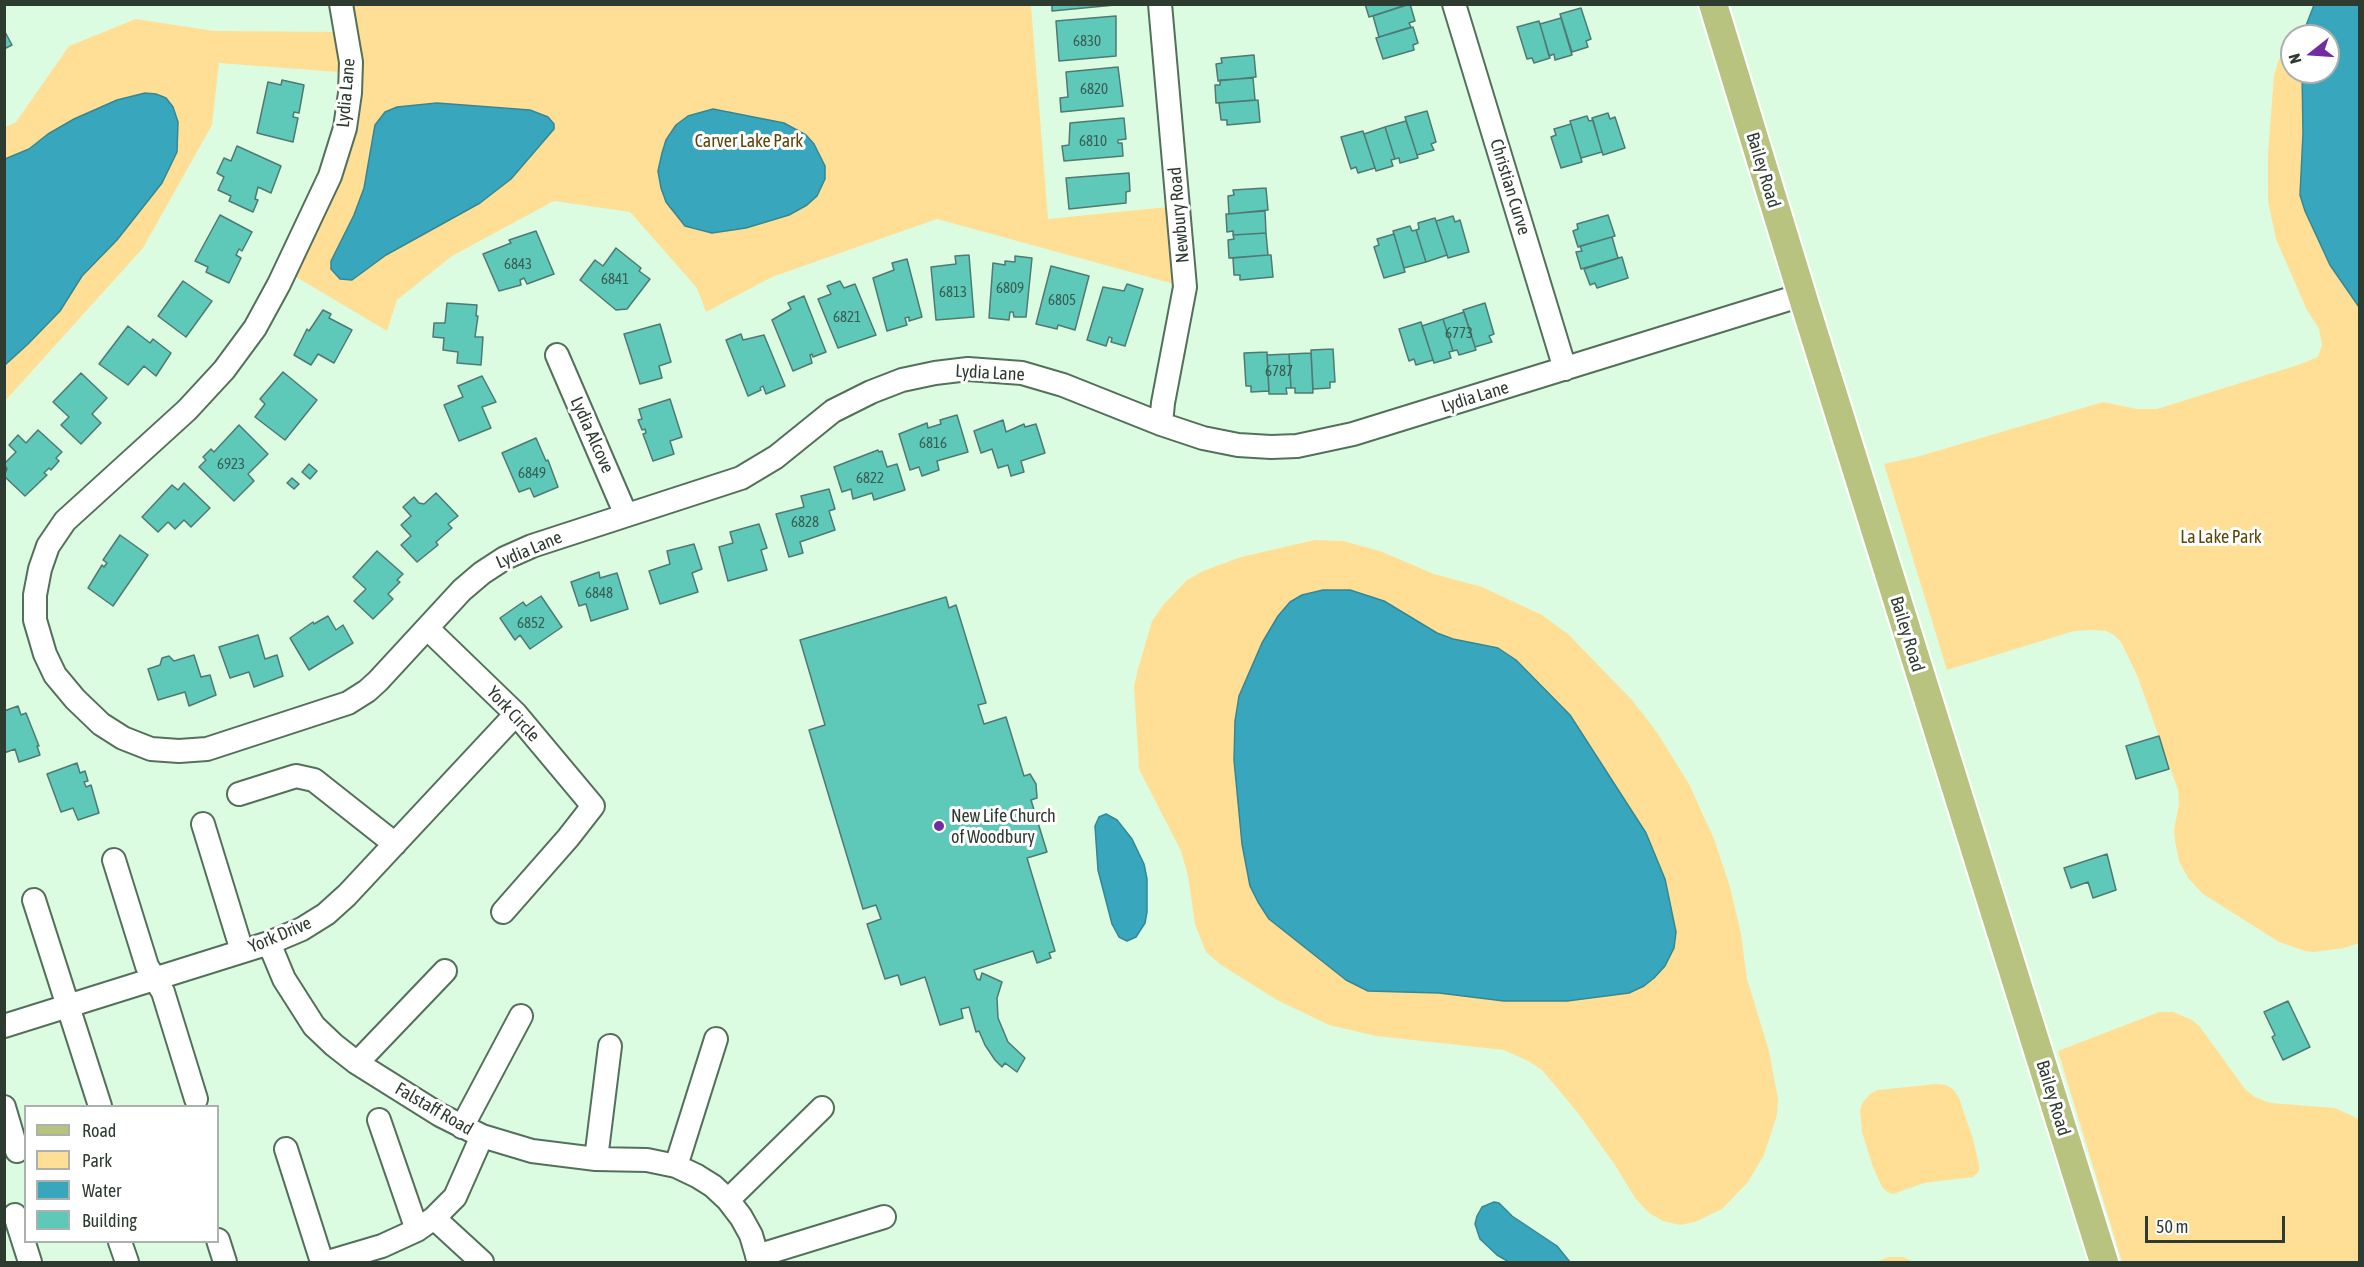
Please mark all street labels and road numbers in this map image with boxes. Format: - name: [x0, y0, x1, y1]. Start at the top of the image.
- street label: Lydia Lane: [332, 57, 360, 129]
- street label: Bailey Road: [1741, 130, 1785, 210]
- street label: Christian Curve: [1485, 136, 1535, 238]
- street label: Newbury Road: [1164, 166, 1194, 264]
- street label: Lydia Lane: [955, 360, 1025, 386]
- street label: Lydia Lane: [1439, 377, 1511, 417]
- street label: Lydia Alcove: [566, 394, 618, 476]
- street label: Lydia Lane: [493, 526, 565, 574]
- street label: Bailey Road: [1885, 594, 1929, 674]
- street label: York Circle: [482, 682, 544, 746]
- street label: York Drive: [245, 912, 315, 958]
- street label: Bailey Road: [2031, 1058, 2075, 1138]
- street label: Falstaff Road: [391, 1078, 477, 1140]

